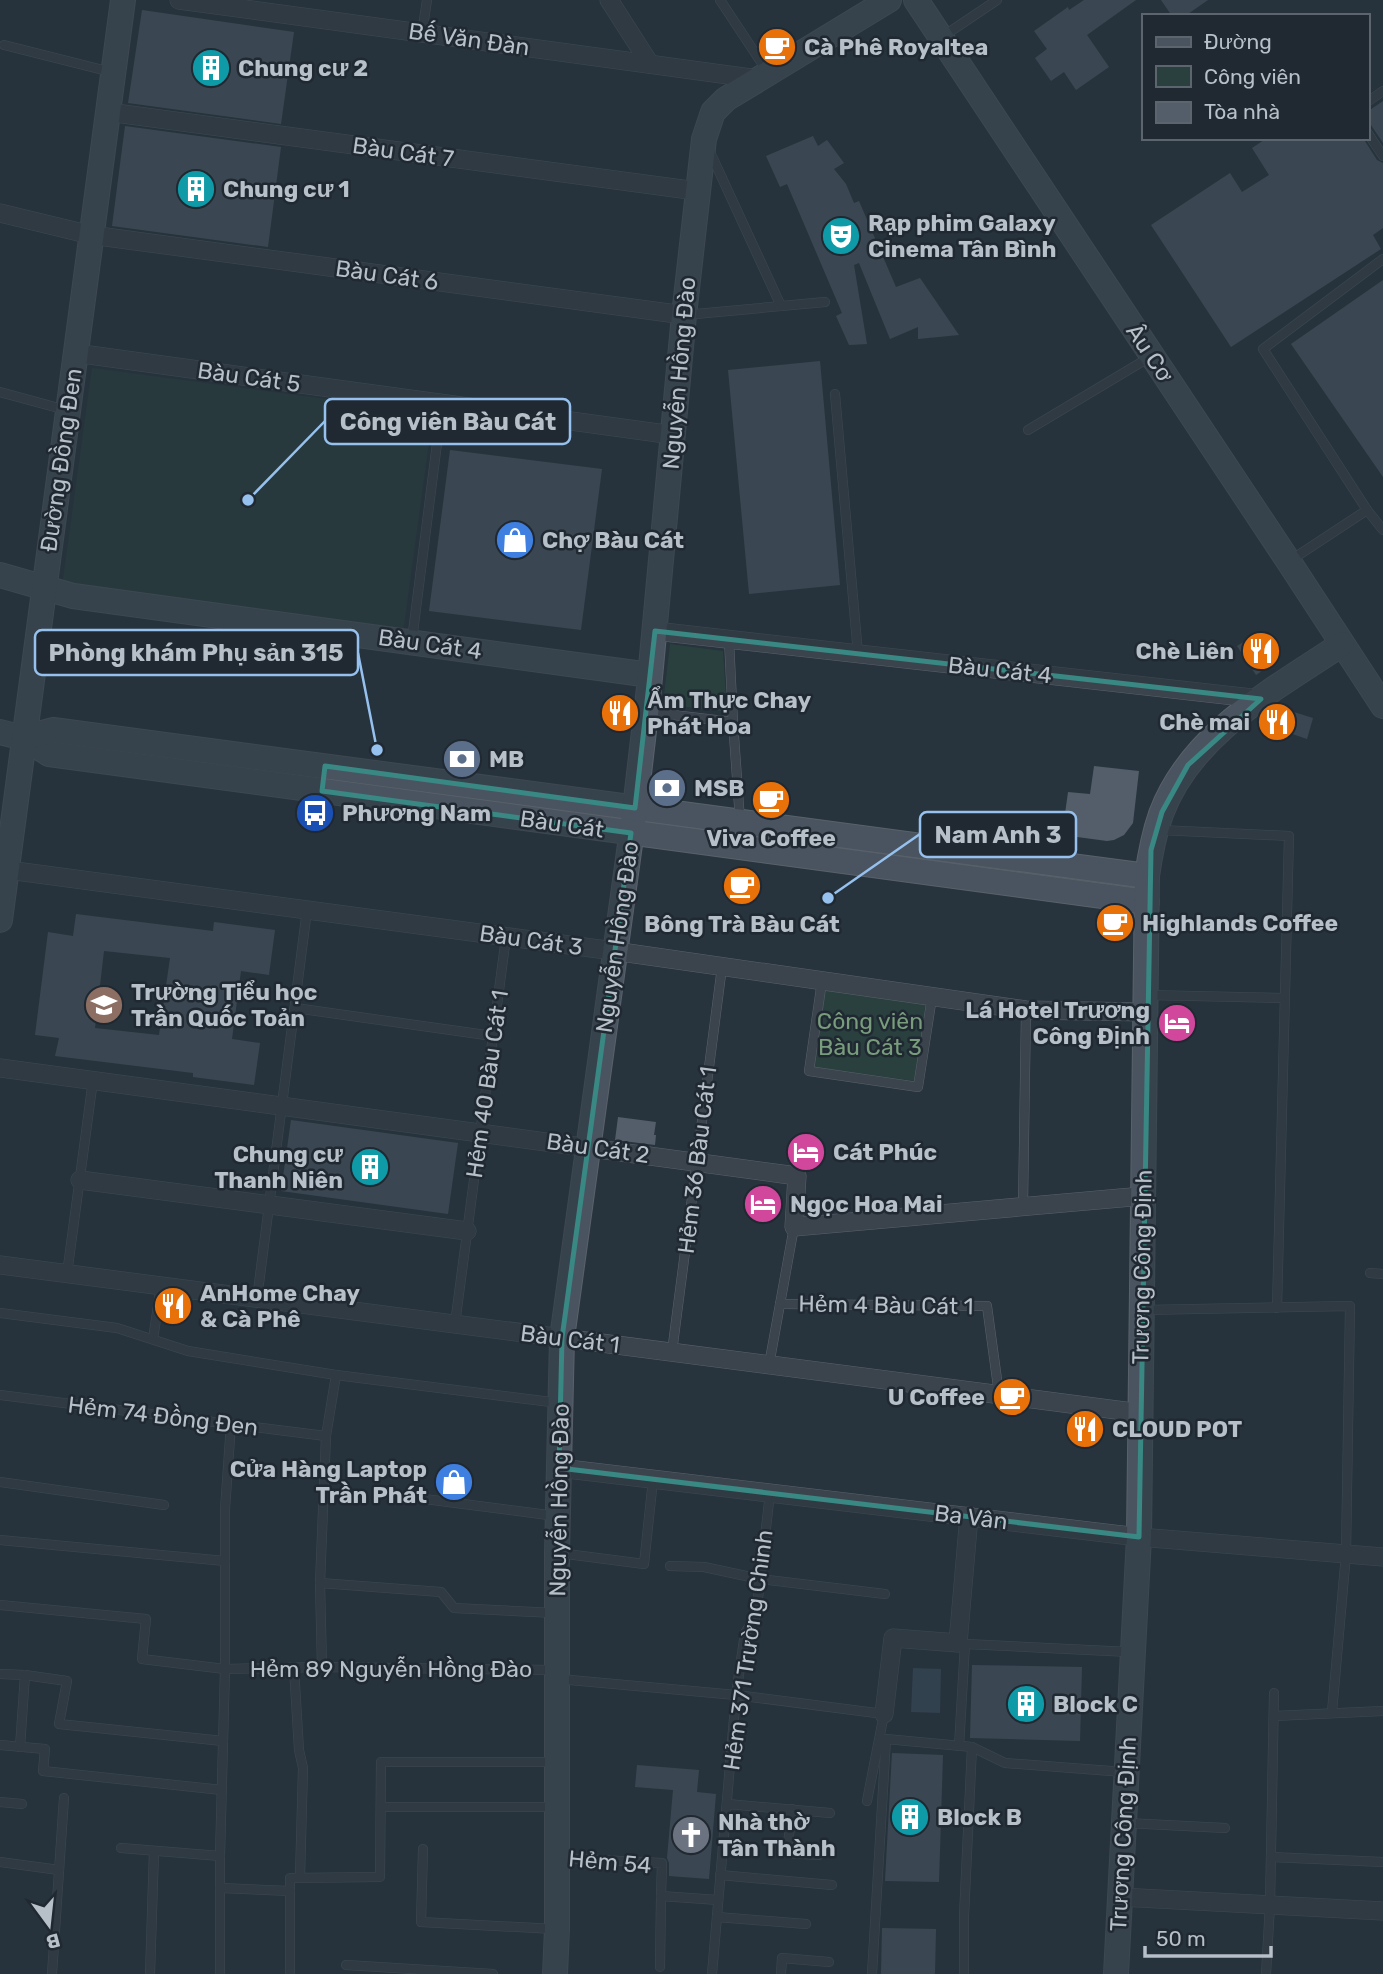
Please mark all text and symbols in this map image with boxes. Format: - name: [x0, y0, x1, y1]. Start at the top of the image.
- legend: [1142, 14, 1369, 140]
- street label: Bế Văn Đàn: [407, 17, 531, 61]
- cafe icon: Cà Phê Royaltea: [756, 26, 798, 68]
- text: Đường: [1204, 29, 1272, 54]
- place label: Cà Phê Royaltea: [804, 33, 988, 61]
- building icon: Chung cư 2: [190, 47, 232, 89]
- place label: Chung cư 2: [238, 54, 368, 82]
- text: Công viên: [1204, 64, 1301, 89]
- text: Tòa nhà: [1204, 99, 1280, 124]
- street label: Bàu Cát 7: [351, 131, 456, 173]
- building icon: Chung cư 1: [175, 168, 217, 210]
- place label: Chung cư 1: [223, 175, 350, 203]
- place label: Rạp phim Galaxy Cinema Tân Bình: [868, 209, 1056, 263]
- theatre icon: Rạp phim Galaxy Cinema Tân Bình: [820, 215, 862, 257]
- street label: Bàu Cát 6: [334, 254, 440, 296]
- street label: Nguyễn Hồng Đào: [657, 276, 701, 470]
- street label: Âu Cơ: [1120, 318, 1180, 388]
- street label: Bàu Cát 5: [196, 356, 302, 398]
- street label: Đường Đồng Đen: [34, 366, 88, 554]
- callout: Công viên Bàu Cát: [325, 399, 570, 444]
- text: Công viên Bàu Cát: [340, 408, 556, 436]
- shop icon: Chợ Bàu Cát: [494, 519, 536, 561]
- place label: Chợ Bàu Cát: [542, 526, 684, 554]
- street label: Bàu Cát 4: [376, 623, 484, 665]
- callout: Phòng khám Phụ sản 315: [35, 630, 358, 675]
- restaurant icon: Chè Liên: [1240, 630, 1282, 672]
- place label: Chè Liên: [1136, 637, 1234, 665]
- text: Phòng khám Phụ sản 315: [49, 639, 343, 667]
- street label: Bàu Cát 4: [947, 651, 1053, 689]
- place label: Ẩm Thực Chay Phát Hoa: [647, 686, 812, 740]
- restaurant icon: Ẩm Thực Chay Phát Hoa: [599, 692, 641, 734]
- restaurant icon: Chè mai: [1256, 701, 1298, 743]
- place label: Chè mai: [1159, 708, 1250, 736]
- bank icon: MB: [441, 738, 483, 780]
- place label: MB: [489, 745, 524, 773]
- bank icon: MSB: [646, 767, 688, 809]
- place label: MSB: [694, 774, 745, 802]
- cafe icon: Viva Coffee: [750, 779, 792, 821]
- bus stop icon: Phương Nam: [294, 792, 336, 834]
- place label: Phương Nam: [342, 799, 491, 827]
- street label: Bàu Cát: [518, 804, 606, 844]
- callout: Nam Anh 3: [920, 812, 1076, 857]
- text: Nam Anh 3: [934, 821, 1062, 849]
- place label: Viva Coffee: [706, 824, 836, 852]
- street label: Nguyễn Hồng Đào: [590, 839, 644, 1035]
- cafe icon: Bông Trà Bàu Cát: [721, 865, 763, 907]
- cafe icon: Highlands Coffee: [1094, 902, 1136, 944]
- place label: Highlands Coffee: [1142, 909, 1338, 937]
- place label: Bông Trà Bàu Cát: [644, 910, 840, 938]
- street label: Bàu Cát 3: [478, 919, 584, 961]
- place label: Trường Tiểu học Trần Quốc Toản: [131, 978, 317, 1032]
- school or university icon: Trường Tiểu học Trần Quốc Toản: [83, 984, 125, 1026]
- street label: Hẻm 40 Bàu Cát 1: [460, 988, 514, 1180]
- place label: Lá Hotel Trương Công Định: [965, 996, 1150, 1050]
- hotel icon: Lá Hotel Trương Công Định: [1156, 1002, 1198, 1044]
- park label: Công viên Bàu Cát 3: [817, 1007, 923, 1061]
- street label: Hẻm 36 Bàu Cát 1: [672, 1065, 722, 1255]
- street label: Bàu Cát 2: [545, 1127, 651, 1169]
- hotel icon: Cát Phúc: [785, 1131, 827, 1173]
- place label: Cát Phúc: [833, 1138, 937, 1166]
- place label: Chung cư Thanh Niên: [214, 1140, 343, 1194]
- building icon: Chung cư Thanh Niên: [349, 1146, 391, 1188]
- street label: Trương Công Định: [1126, 1169, 1158, 1365]
- hotel icon: Ngọc Hoa Mai: [742, 1183, 784, 1225]
- place label: Ngọc Hoa Mai: [790, 1190, 943, 1218]
- place label: AnHome Chay & Cà Phê: [200, 1279, 360, 1333]
- restaurant icon: AnHome Chay & Cà Phê: [152, 1285, 194, 1327]
- street label: Hẻm 4 Bàu Cát 1: [798, 1289, 974, 1321]
- street label: Bàu Cát 1: [519, 1319, 621, 1359]
- cafe icon: U Coffee: [991, 1376, 1033, 1418]
- place label: U Coffee: [888, 1383, 985, 1411]
- street label: Hẻm 74 Đồng Đen: [66, 1390, 260, 1442]
- street label: Nguyễn Hồng Đào: [543, 1403, 575, 1597]
- restaurant icon: CLOUD POT: [1064, 1408, 1106, 1450]
- place label: CLOUD POT: [1112, 1415, 1242, 1443]
- place label: Cửa Hàng Laptop Trần Phát: [230, 1455, 427, 1509]
- shop icon: Cửa Hàng Laptop Trần Phát: [433, 1461, 475, 1503]
- street label: Ba Vân: [933, 1499, 1009, 1535]
- street label: Hẻm 371 Trường Chinh: [717, 1528, 779, 1772]
- street label: Hẻm 89 Nguyễn Hồng Đào: [250, 1655, 532, 1683]
- building icon: Block C: [1005, 1683, 1047, 1725]
- place label: Block C: [1053, 1690, 1138, 1718]
- street label: Trương Công Định: [1104, 1736, 1142, 1932]
- building icon: Block B: [889, 1796, 931, 1838]
- place label: Block B: [937, 1803, 1022, 1831]
- place label: Nhà thờ Tân Thành: [718, 1808, 836, 1862]
- church icon: Nhà thờ Tân Thành: [670, 1814, 712, 1856]
- street label: Hẻm 54: [567, 1844, 653, 1880]
- north arrow: [14, 1890, 84, 1960]
- scale bar: [1145, 1914, 1271, 1958]
- text: 50 m: [1156, 1926, 1206, 1951]
- text: B: [44, 1928, 63, 1954]

